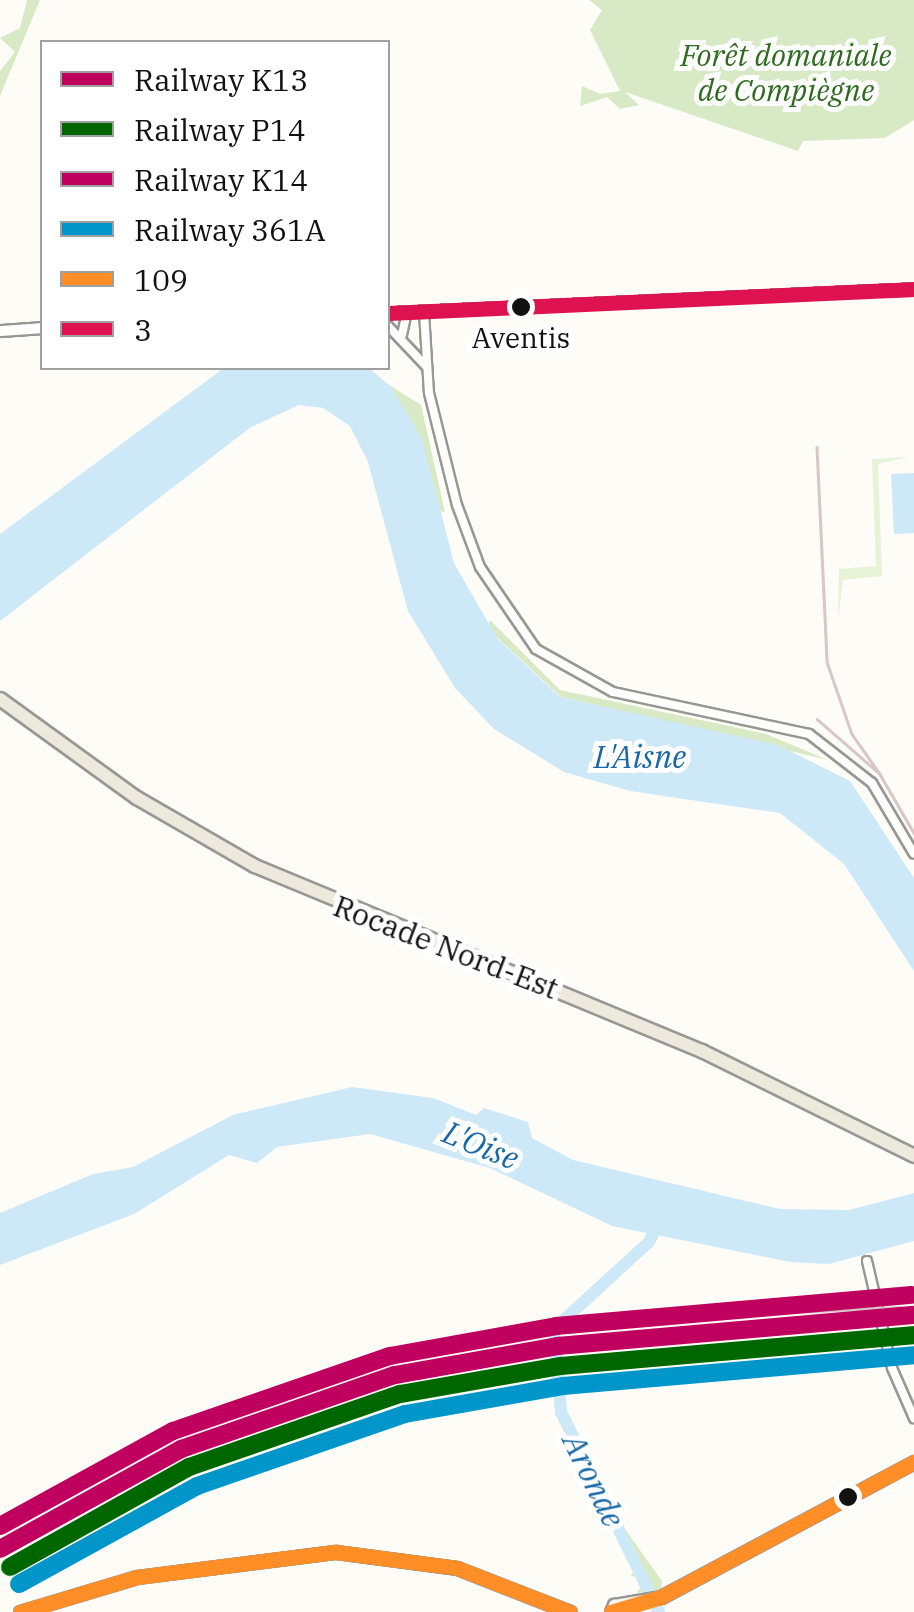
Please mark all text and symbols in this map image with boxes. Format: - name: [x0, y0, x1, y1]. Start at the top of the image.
- park label: Forêt domaniale de Compiègne: [680, 37, 892, 108]
- legend: [40, 40, 390, 370]
- text: Railway K13: [134, 60, 308, 99]
- text: Railway P14: [134, 110, 306, 149]
- text: Railway K14: [134, 160, 308, 199]
- text: Railway 361A: [134, 210, 326, 249]
- text: 109: [134, 260, 188, 299]
- marker: Aventis: [511, 297, 531, 317]
- text: 3: [134, 310, 152, 349]
- place label: Aventis: [472, 321, 570, 355]
- water label: L'Aisne: [594, 737, 686, 775]
- street label: Rocade Nord-Est: [329, 888, 563, 1006]
- water label: L'Oise: [438, 1113, 524, 1177]
- water label: Aronde: [555, 1427, 633, 1533]
- unlabelled marker: [838, 1487, 858, 1507]

